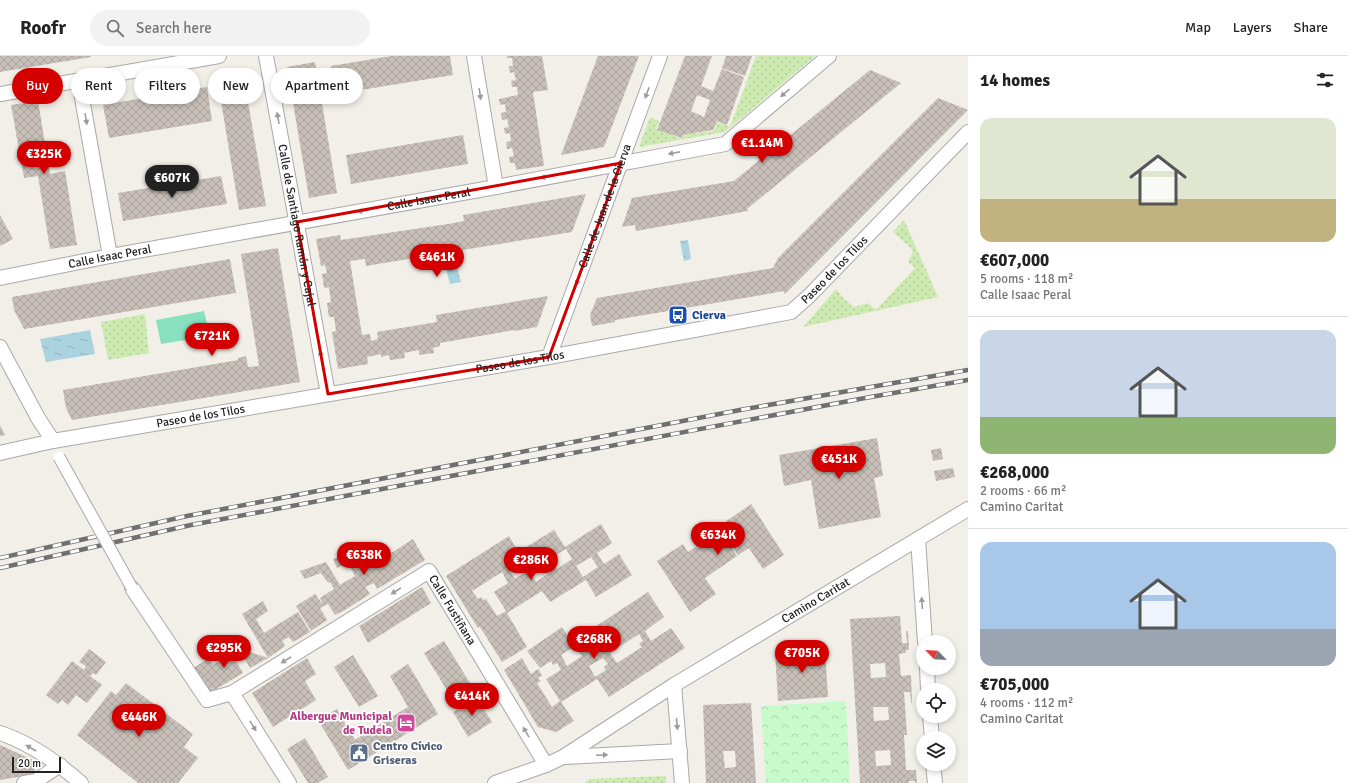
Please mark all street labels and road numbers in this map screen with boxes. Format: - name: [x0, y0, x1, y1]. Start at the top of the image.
- street label: Calle de Juan de la Cierva: [575, 142, 634, 270]
- street label: Calle de Santiago Ramón y Cajal: [275, 143, 319, 308]
- street label: Calle Isaac Peral: [386, 184, 472, 214]
- street label: Paseo de los Tilos: [798, 233, 871, 307]
- street label: Calle Isaac Peral: [67, 241, 153, 272]
- street label: Paseo de los Tilos: [475, 347, 565, 377]
- street label: Paseo de los Tilos: [155, 401, 246, 431]
- street label: Calle Fustiñana: [426, 572, 479, 648]
- street label: Camino Caritat: [779, 574, 852, 627]

